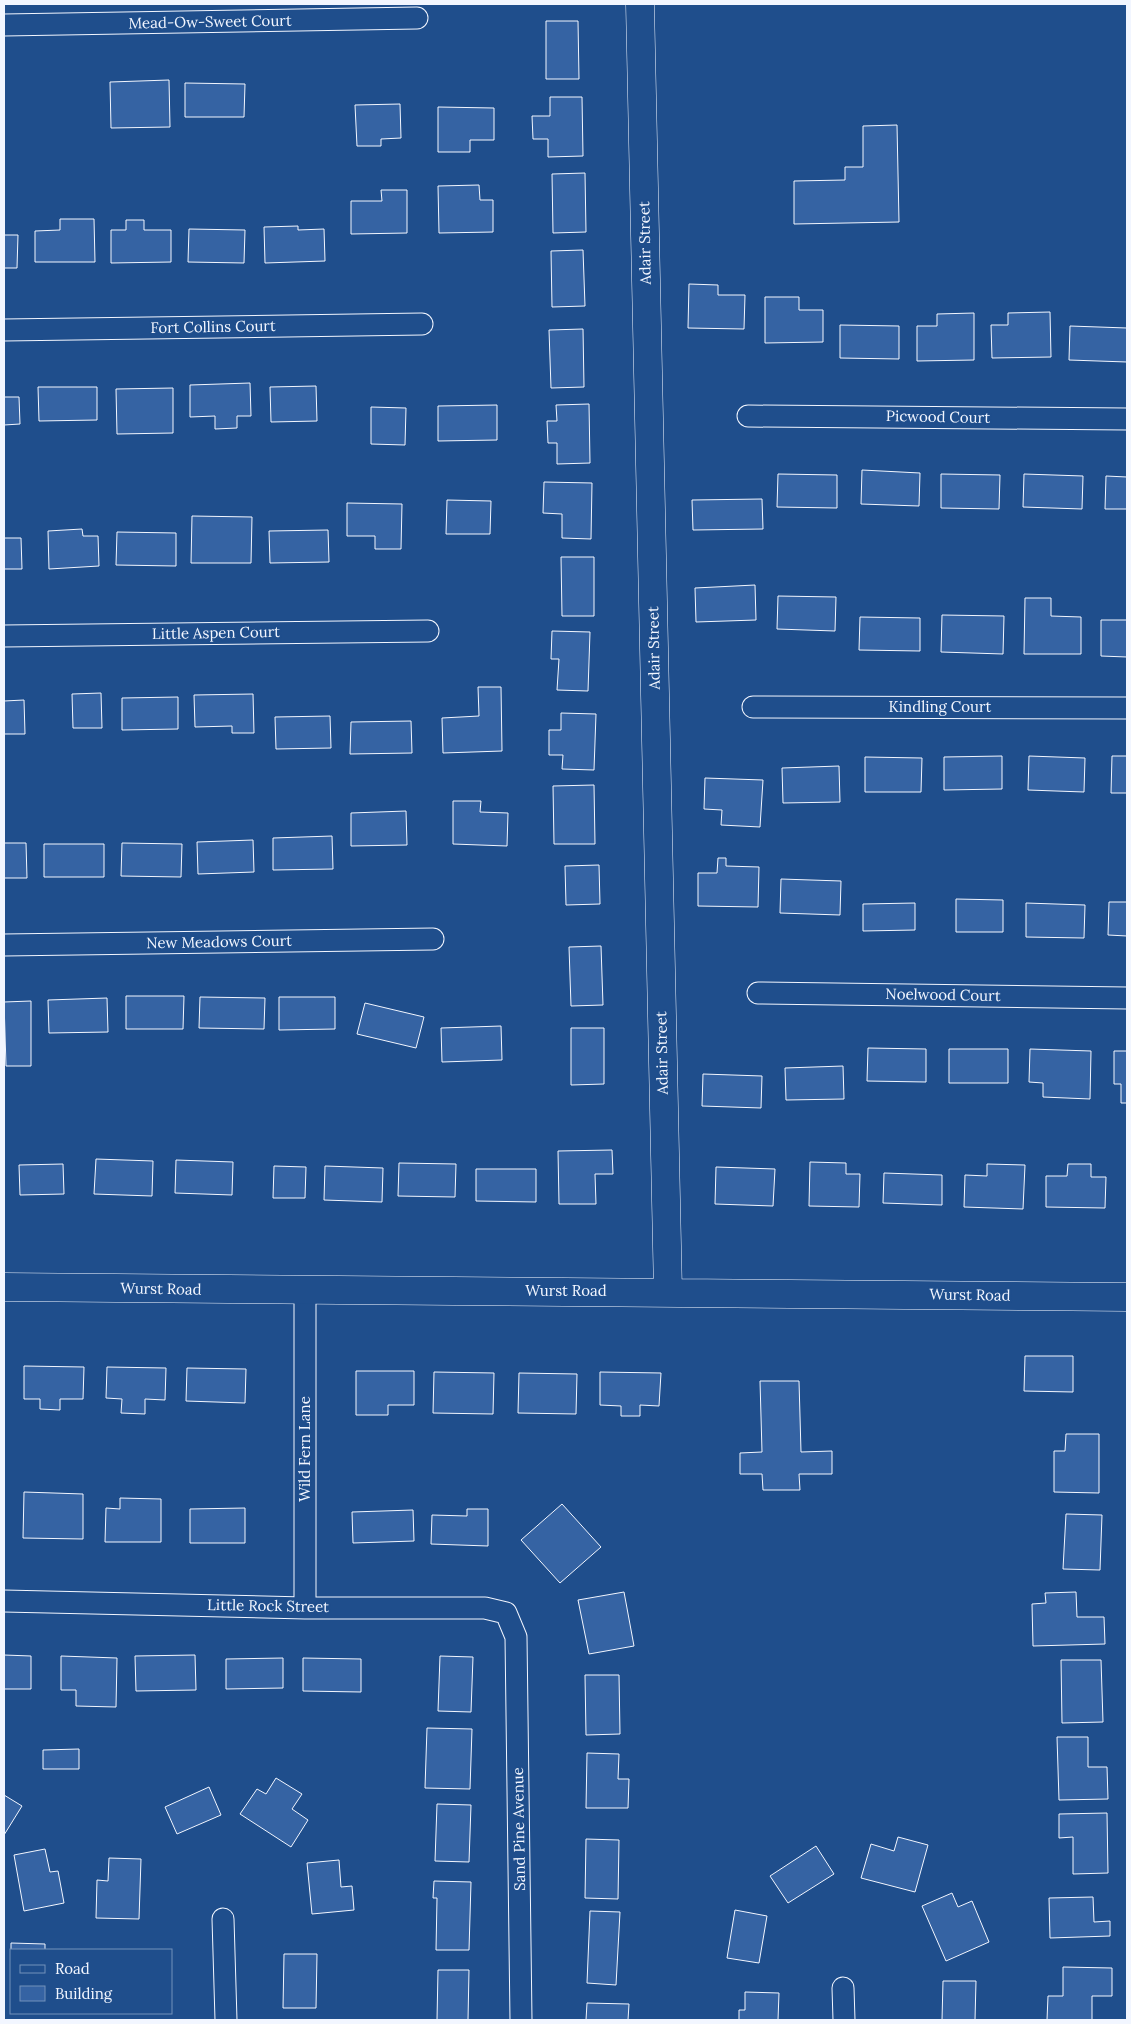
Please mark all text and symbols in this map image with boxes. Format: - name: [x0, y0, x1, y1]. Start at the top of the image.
- street label: Mead-Ow-Sweet Court: [128, 11, 292, 32]
- street label: Adair Street: [634, 201, 655, 286]
- street label: Fort Collins Court: [150, 316, 276, 337]
- street label: Picwood Court: [886, 406, 990, 427]
- street label: Adair Street: [643, 606, 664, 691]
- street label: Little Aspen Court: [152, 622, 280, 643]
- street label: Kindling Court: [889, 697, 992, 716]
- street label: New Meadows Court: [146, 931, 292, 952]
- street label: Noelwood Court: [885, 984, 1001, 1005]
- street label: Adair Street: [651, 1011, 672, 1096]
- street label: Wurst Road: [120, 1278, 202, 1299]
- street label: Wurst Road: [525, 1281, 607, 1300]
- street label: Wurst Road: [929, 1284, 1011, 1305]
- street label: Wild Fern Lane: [295, 1396, 314, 1502]
- street label: Little Rock Street: [207, 1595, 329, 1616]
- street label: Sand Pine Avenue: [508, 1767, 529, 1891]
- legend: [10, 1949, 172, 2014]
- text: Road: [55, 1959, 90, 1978]
- text: Building: [55, 1984, 113, 2003]

